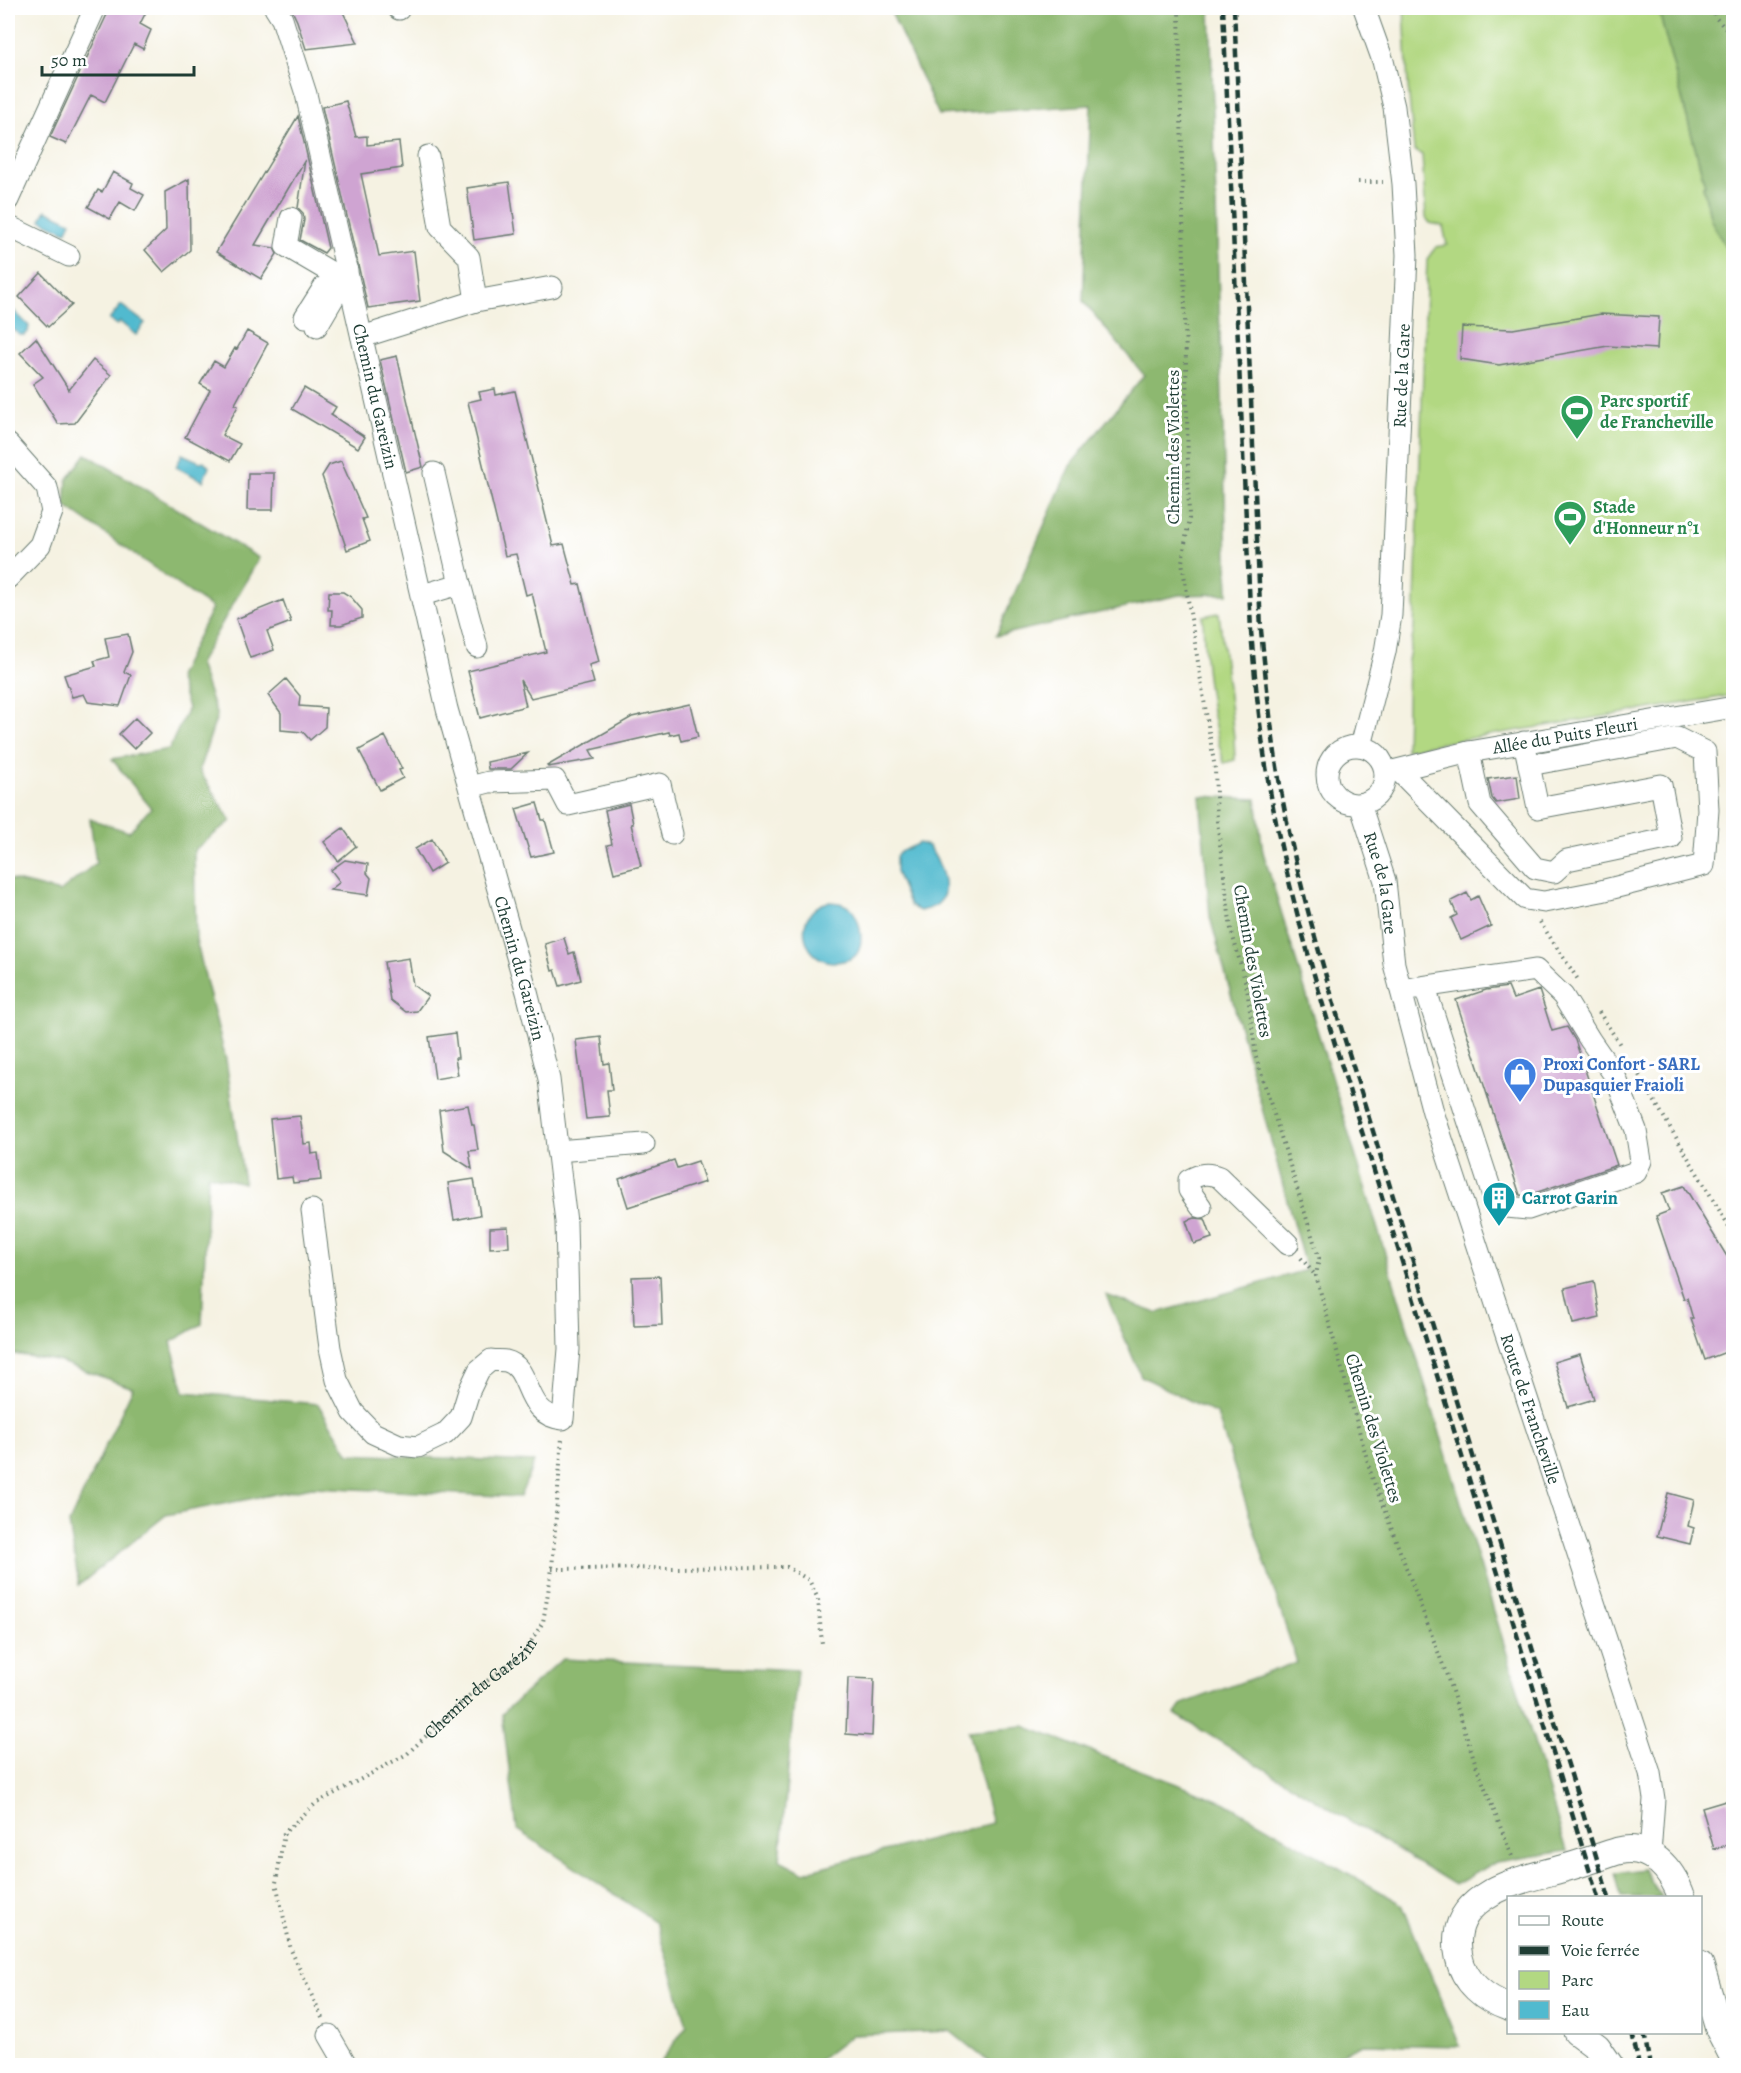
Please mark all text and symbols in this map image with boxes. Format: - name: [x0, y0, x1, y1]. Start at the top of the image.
- scale bar: [42, 39, 194, 77]
- text: 50 m: [51, 48, 87, 72]
- street label: Chemin du Gareizin: [347, 321, 404, 472]
- street label: Rue de la Gare: [1387, 323, 1416, 429]
- street label: Chemin des Violettes: [1161, 370, 1185, 524]
- place label: Parc sportif de Francheville: [1600, 389, 1714, 434]
- sports icon: Parc sportif de Francheville: [1559, 393, 1595, 440]
- place label: Stade d'Honneur n°1: [1593, 495, 1700, 540]
- sports icon: Stade d'Honneur n°1: [1552, 499, 1588, 546]
- street label: Allée du Puits Fleuri: [1490, 712, 1639, 760]
- street label: Rue de la Gare: [1358, 829, 1403, 935]
- street label: Chemin des Violettes: [1228, 883, 1278, 1039]
- street label: Chemin du Gareizin: [488, 893, 551, 1043]
- place label: Proxi Confort - SARL Dupasquier Fraioli: [1543, 1052, 1700, 1097]
- shop icon: Proxi Confort - SARL Dupasquier Fraioli: [1502, 1056, 1538, 1103]
- building icon: Carrot Garin: [1481, 1180, 1517, 1227]
- place label: Carrot Garin: [1522, 1186, 1618, 1210]
- street label: Route de Francheville: [1495, 1330, 1566, 1487]
- street label: Chemin des Violettes: [1340, 1350, 1408, 1506]
- street label: Chemin du Garézin: [418, 1633, 543, 1744]
- legend: [1507, 1896, 1702, 2034]
- text: Route: [1561, 1908, 1604, 1932]
- text: Voie ferrée: [1560, 1938, 1640, 1962]
- text: Parc: [1561, 1968, 1593, 1992]
- text: Eau: [1561, 1998, 1590, 2022]

